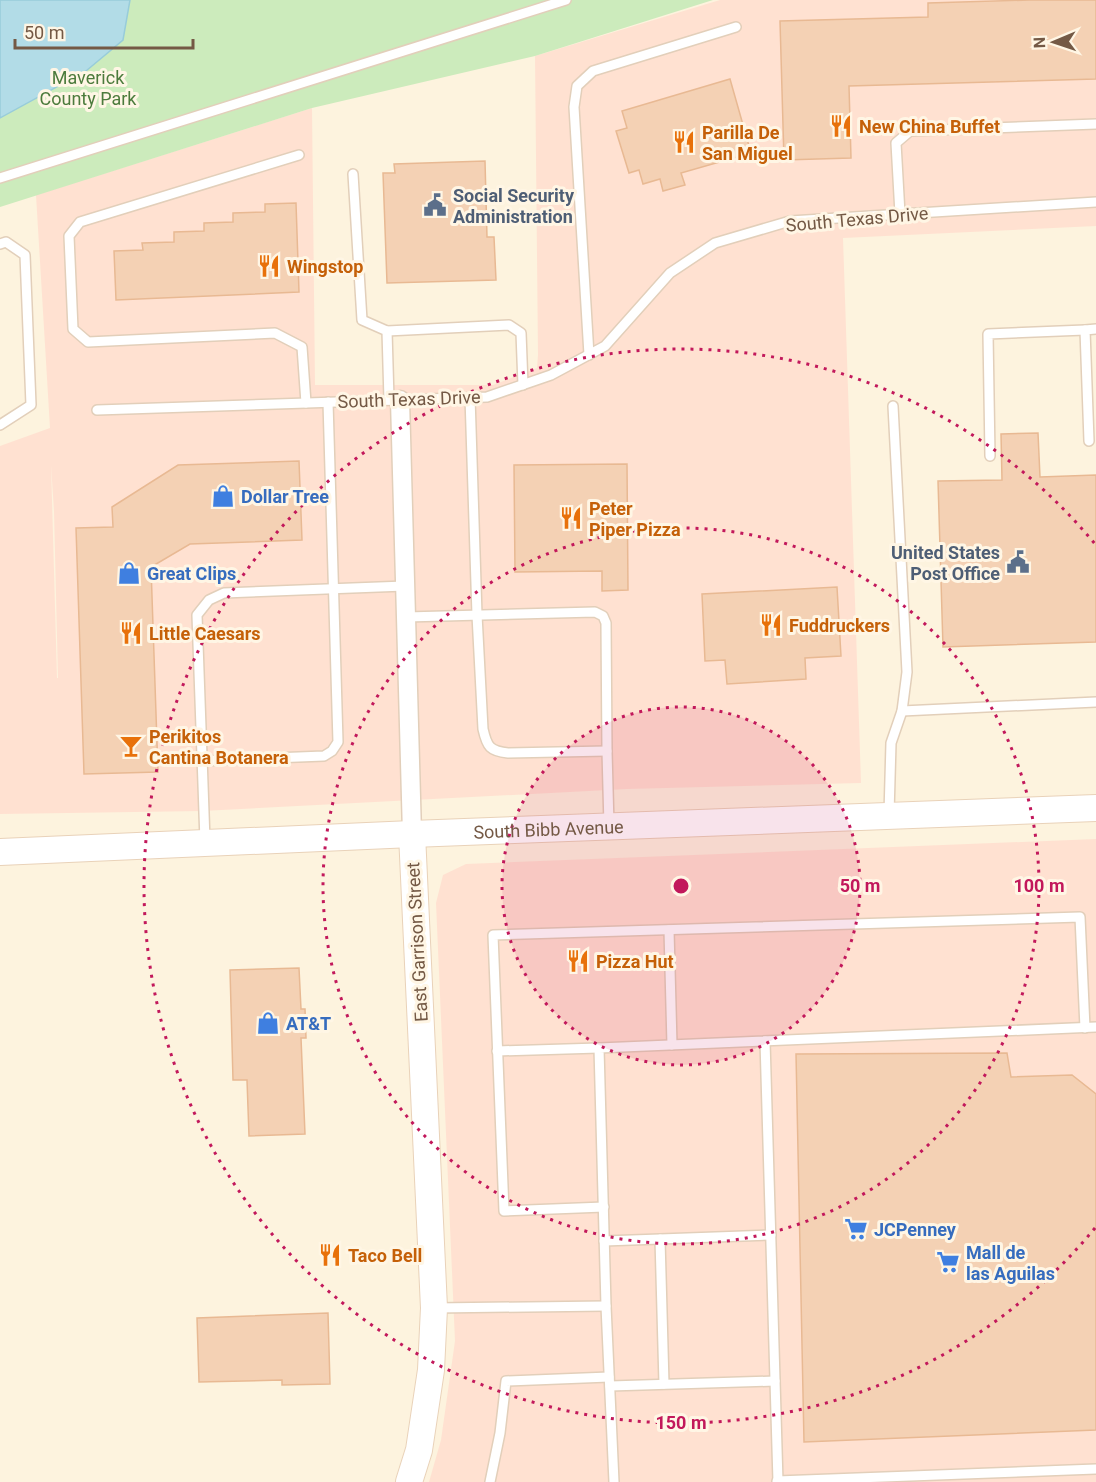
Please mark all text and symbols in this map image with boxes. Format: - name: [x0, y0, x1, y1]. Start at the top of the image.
- scale bar: [15, 12, 194, 50]
- north arrow: [1024, 12, 1084, 72]
- text: 50 m: [24, 22, 64, 43]
- text: N: [1030, 37, 1049, 48]
- park label: Maverick County Park: [40, 67, 137, 109]
- restaurant icon: New China Buffet: [828, 113, 854, 139]
- place label: New China Buffet: [859, 116, 1000, 137]
- place label: Parilla De San Miguel: [702, 122, 793, 164]
- restaurant icon: Parilla De San Miguel: [671, 129, 697, 155]
- place label: Social Security Administration: [453, 185, 575, 227]
- public building icon: Social Security Administration: [422, 192, 448, 218]
- street label: South Texas Drive: [785, 202, 929, 236]
- restaurant icon: Wingstop: [256, 253, 282, 279]
- place label: Wingstop: [287, 256, 363, 277]
- street label: South Texas Drive: [337, 386, 481, 412]
- shop icon: Dollar Tree: [210, 483, 236, 509]
- place label: Dollar Tree: [241, 486, 329, 507]
- place label: Peter Piper Pizza: [589, 498, 681, 540]
- restaurant icon: Peter Piper Pizza: [558, 505, 584, 531]
- place label: United States Post Office: [891, 542, 1000, 584]
- public building icon: United States Post Office: [1005, 549, 1031, 575]
- shop icon: Great Clips: [116, 560, 142, 586]
- place label: Great Clips: [147, 563, 236, 584]
- restaurant icon: Fuddruckers: [758, 612, 784, 638]
- place label: Fuddruckers: [789, 615, 890, 636]
- restaurant icon: Little Caesars: [118, 620, 144, 646]
- place label: Little Caesars: [149, 623, 261, 644]
- place label: Perikitos Cantina Botanera: [149, 726, 289, 768]
- bar icon: Perikitos Cantina Botanera: [118, 733, 144, 759]
- street label: South Bibb Avenue: [473, 815, 624, 842]
- street label: East Garrison Street: [402, 862, 432, 1022]
- text: 50 m: [840, 875, 880, 896]
- text: 100 m: [1013, 875, 1065, 896]
- centre of rings: [671, 876, 691, 896]
- restaurant icon: Pizza Hut: [565, 948, 591, 974]
- place label: Pizza Hut: [596, 951, 674, 972]
- shop icon: AT&T: [255, 1010, 281, 1036]
- place label: AT&T: [286, 1013, 331, 1034]
- supermarket icon: JCPenney: [843, 1216, 869, 1242]
- place label: JCPenney: [874, 1219, 957, 1240]
- restaurant icon: Taco Bell: [317, 1242, 343, 1268]
- place label: Mall de las Aguilas: [966, 1242, 1055, 1284]
- place label: Taco Bell: [348, 1245, 422, 1266]
- supermarket icon: Mall de las Aguilas: [935, 1249, 961, 1275]
- text: 150 m: [655, 1412, 707, 1433]

